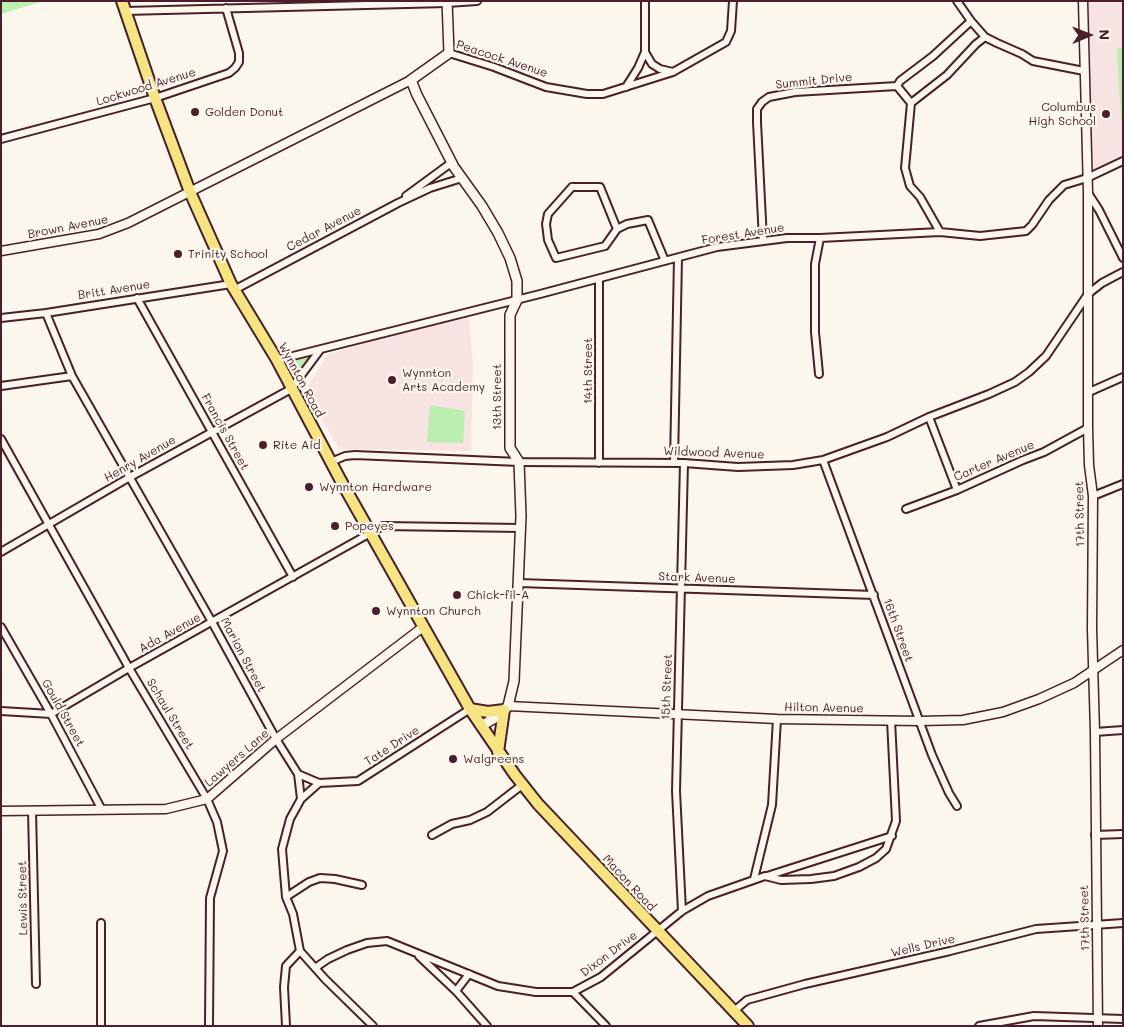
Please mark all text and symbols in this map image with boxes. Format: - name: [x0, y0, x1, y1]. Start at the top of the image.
- north arrow: [1064, 10, 1114, 60]
- text: N: [1095, 29, 1114, 40]
- street label: Peacock Avenue: [455, 37, 549, 81]
- street label: Lockwood Avenue: [94, 65, 198, 109]
- street label: Summit Drive: [775, 70, 853, 92]
- place label: Columbus High School: [1028, 100, 1096, 128]
- place label: Golden Donut: [205, 105, 283, 119]
- marker: Golden Donut: [189, 106, 201, 118]
- marker: Columbus High School: [1100, 108, 1112, 120]
- street label: Cedar Avenue: [284, 203, 364, 255]
- street label: Brown Avenue: [26, 212, 110, 242]
- street label: Forest Avenue: [701, 220, 785, 248]
- place label: Trinity School: [188, 247, 268, 261]
- marker: Trinity School: [172, 248, 184, 260]
- street label: Britt Avenue: [77, 277, 151, 303]
- street label: 14th Street: [581, 338, 595, 404]
- street label: Wynnton Road: [275, 340, 327, 420]
- street label: 13th Street: [490, 364, 504, 430]
- place label: Wynnton Arts Academy: [402, 366, 485, 394]
- marker: Wynnton Arts Academy: [386, 374, 398, 386]
- street label: Francis Street: [198, 391, 252, 473]
- street label: Henry Avenue: [102, 433, 178, 485]
- place label: Rite Aid: [273, 438, 320, 452]
- street label: Carter Avenue: [952, 438, 1036, 484]
- marker: Rite Aid: [257, 439, 269, 451]
- street label: Wildwood Avenue: [663, 444, 765, 462]
- place label: Wynnton Hardware: [319, 480, 432, 494]
- marker: Wynnton Hardware: [303, 481, 315, 493]
- street label: 17th Street: [1072, 481, 1088, 547]
- place label: Popeyes: [345, 519, 394, 533]
- marker: Popeyes: [329, 520, 341, 532]
- street label: Stark Avenue: [658, 569, 736, 587]
- place label: Chick-fil-A: [467, 588, 529, 602]
- marker: Chick-fil-A: [451, 589, 463, 601]
- street label: 16th Street: [880, 596, 916, 664]
- place label: Wynnton Church: [386, 604, 481, 618]
- marker: Wynnton Church: [370, 605, 382, 617]
- street label: Ada Avenue: [136, 610, 204, 656]
- street label: Marion Street: [217, 615, 269, 695]
- street label: 15th Street: [659, 654, 675, 720]
- street label: Schaul Street: [143, 676, 197, 752]
- street label: Gould Street: [38, 677, 88, 749]
- street label: Hilton Avenue: [784, 700, 864, 716]
- street label: Tate Drive: [362, 723, 422, 769]
- street label: Lawyers Lane: [202, 726, 272, 790]
- place label: Walgreens: [463, 752, 524, 766]
- marker: Walgreens: [447, 753, 459, 765]
- street label: Macon Road: [599, 852, 659, 914]
- street label: Lewis Street: [15, 861, 31, 935]
- street label: 17th Street: [1077, 885, 1093, 951]
- street label: Dixon Drive: [578, 928, 640, 980]
- street label: Wells Drive: [890, 932, 956, 960]

